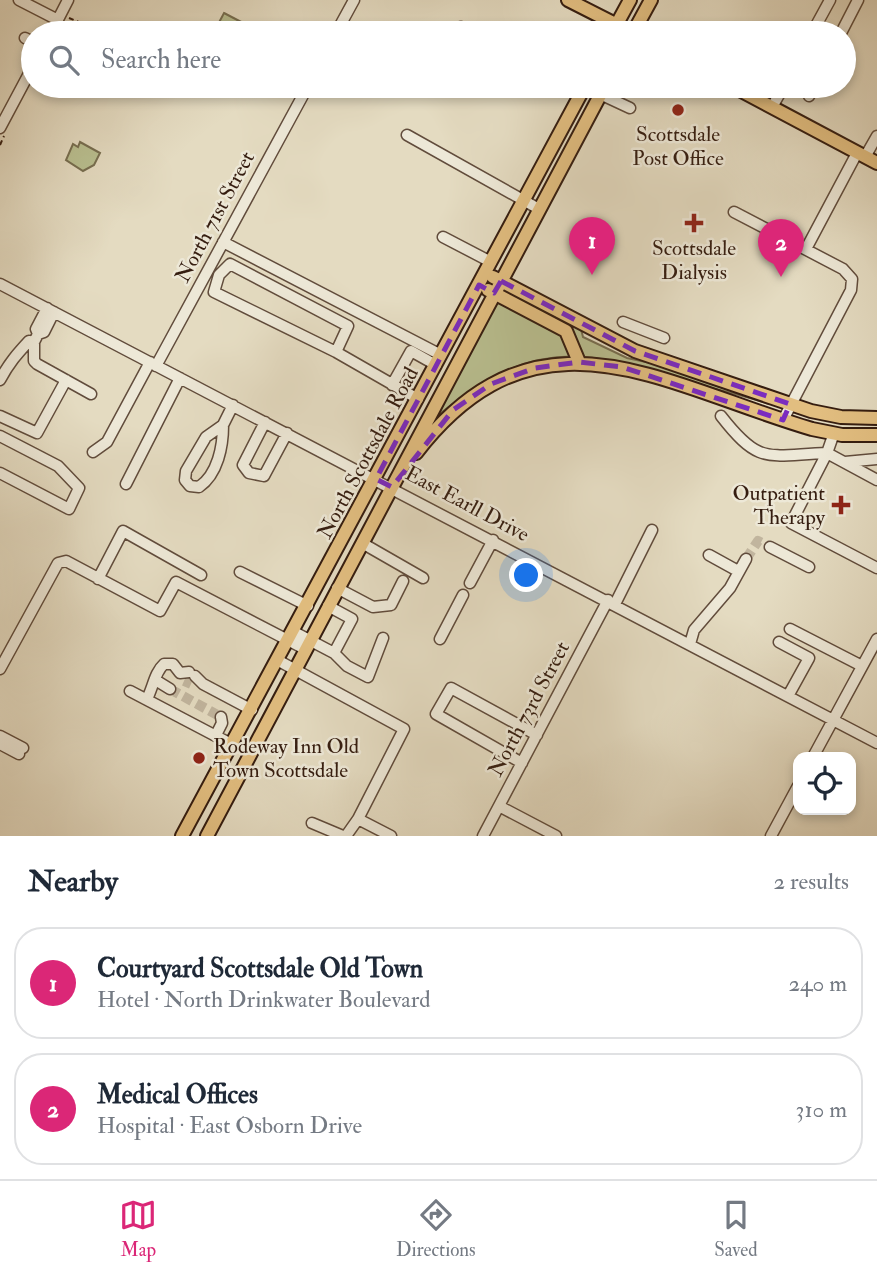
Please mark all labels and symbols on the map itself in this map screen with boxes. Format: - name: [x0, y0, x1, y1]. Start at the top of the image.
- marker: Scottsdale Post Office: [670, 102, 686, 118]
- place label: Scottsdale Post Office: [632, 121, 724, 172]
- street label: North 71st Street: [169, 147, 261, 287]
- marker: Scottsdale Dialysis: [684, 213, 704, 233]
- pin: 1: [569, 217, 615, 275]
- pin: 2: [758, 219, 804, 277]
- place label: Scottsdale Dialysis: [652, 235, 736, 286]
- street label: North Scottsdale Road: [311, 362, 425, 544]
- street label: East Earll Drive: [400, 460, 534, 548]
- place label: Outpatient Therapy: [732, 480, 826, 531]
- marker: Outpatient Therapy: [831, 495, 851, 515]
- your location: [509, 558, 543, 592]
- street label: North 73rd Street: [482, 637, 576, 781]
- place label: Rodeway Inn Old Town Scottsdale: [213, 733, 360, 784]
- marker: Rodeway Inn Old Town Scottsdale: [191, 750, 207, 766]

